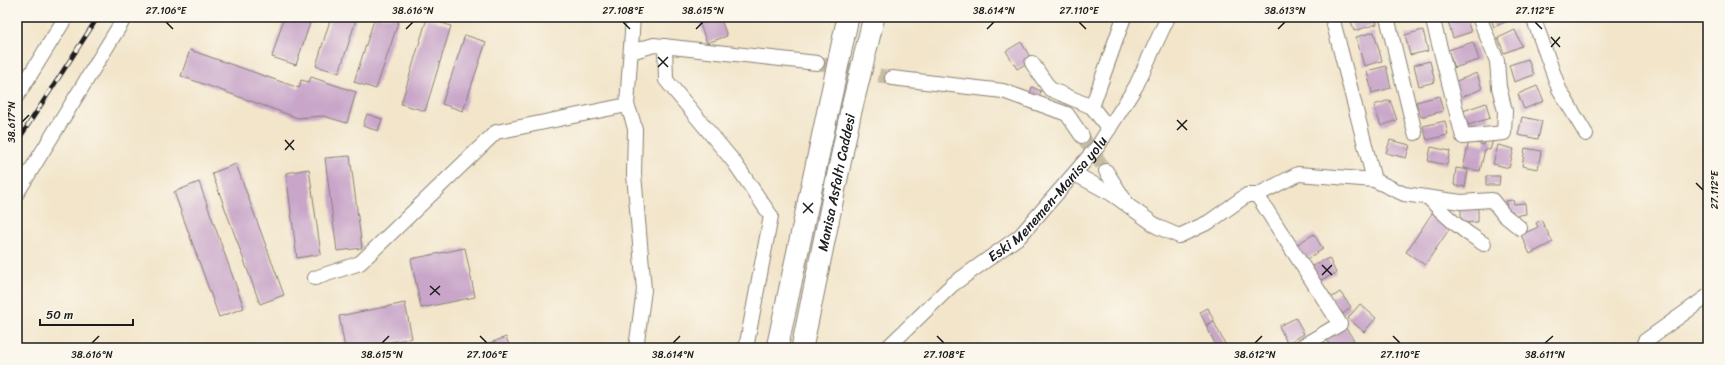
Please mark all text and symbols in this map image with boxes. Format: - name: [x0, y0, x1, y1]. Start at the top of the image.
- text: 27.106°E: [146, 2, 188, 20]
- text: 38.616°N: [392, 2, 434, 20]
- text: 27.108°E: [603, 2, 645, 20]
- text: 38.615°N: [682, 2, 724, 20]
- text: 38.614°N: [973, 2, 1015, 20]
- text: 27.110°E: [1059, 2, 1100, 20]
- text: 38.613°N: [1264, 2, 1306, 20]
- text: 27.112°E: [1516, 2, 1556, 20]
- text: 38.617°N: [3, 101, 21, 143]
- street label: Manisa Asfaltı Caddesi: [810, 111, 863, 254]
- street label: Eski Menemen-Manisa yolu: [982, 131, 1115, 269]
- text: 27.112°E: [1706, 169, 1724, 209]
- scale bar: [40, 301, 133, 327]
- text: 50 m: [46, 304, 73, 326]
- text: 38.616°N: [71, 346, 113, 364]
- text: 38.615°N: [361, 346, 403, 364]
- text: 27.106°E: [467, 346, 509, 364]
- text: 38.614°N: [652, 346, 694, 364]
- text: 27.108°E: [924, 346, 966, 364]
- text: 38.612°N: [1234, 346, 1276, 364]
- text: 27.110°E: [1380, 346, 1421, 364]
- text: 38.611°N: [1525, 346, 1565, 364]

